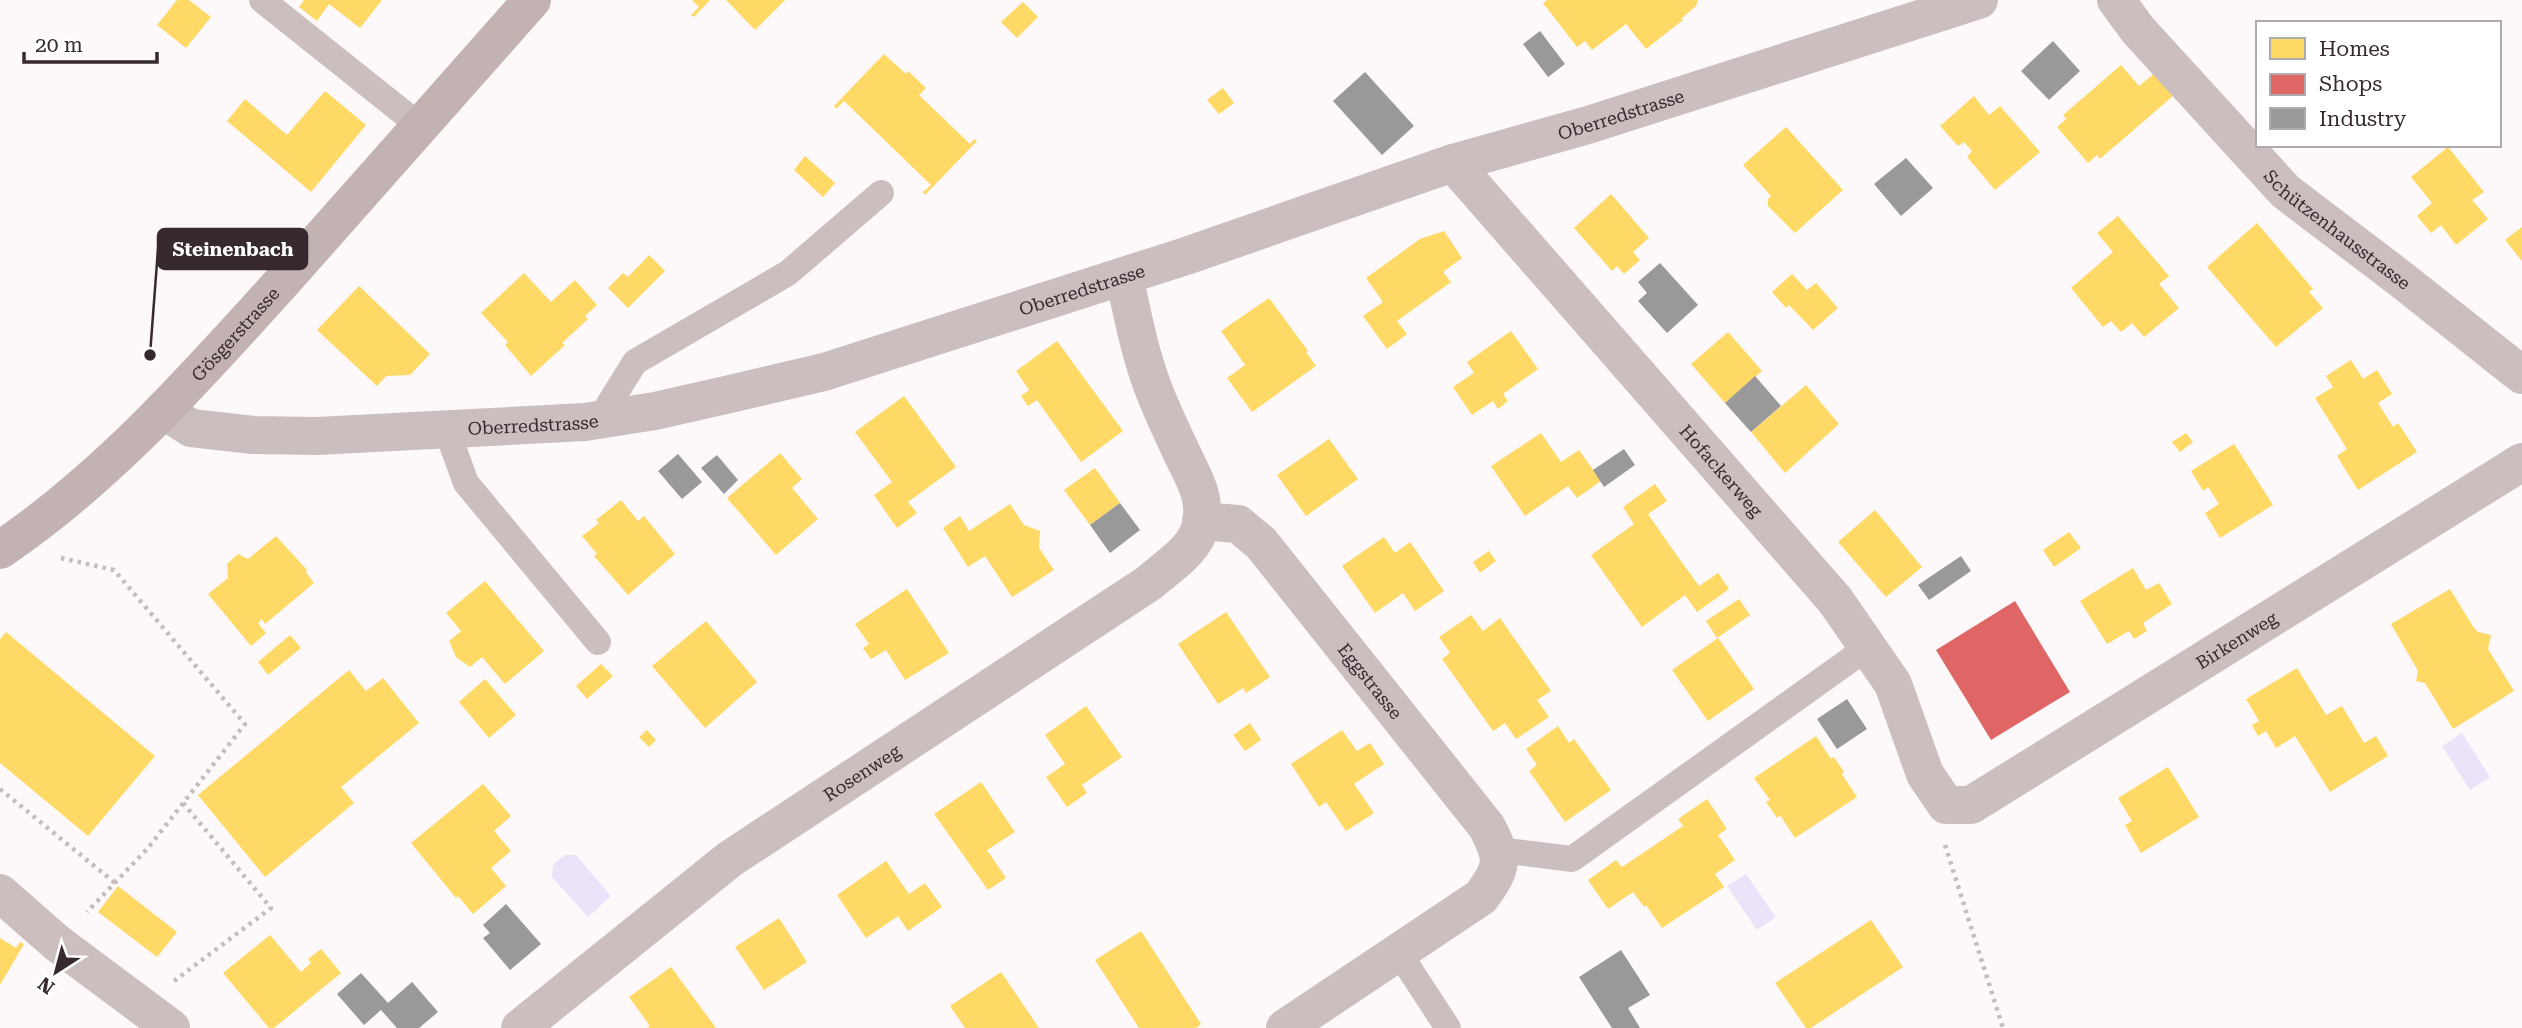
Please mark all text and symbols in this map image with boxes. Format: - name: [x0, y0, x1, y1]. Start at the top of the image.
- scale bar: [24, 21, 158, 65]
- legend: [2256, 21, 2501, 147]
- text: 20 m: [35, 33, 83, 57]
- text: Homes: [2319, 37, 2390, 61]
- text: Shops: [2319, 72, 2382, 96]
- street label: Oberredstrasse: [1555, 84, 1687, 144]
- text: Industry: [2319, 107, 2407, 131]
- street label: Schützenhausstrasse: [2260, 165, 2415, 293]
- callout: Steinenbach: [158, 229, 307, 269]
- text: Steinenbach: [173, 238, 294, 261]
- street label: Oberredstrasse: [1016, 259, 1147, 319]
- street label: Gösgerstrasse: [187, 282, 283, 385]
- street label: Oberredstrasse: [467, 410, 600, 439]
- street label: Hofackerweg: [1676, 420, 1768, 521]
- street label: Birkenweg: [2192, 606, 2282, 673]
- street label: Eggstrasse: [1334, 639, 1407, 723]
- street label: Rosenweg: [819, 739, 905, 805]
- north arrow: [21, 937, 91, 1007]
- text: N: [33, 972, 59, 999]

